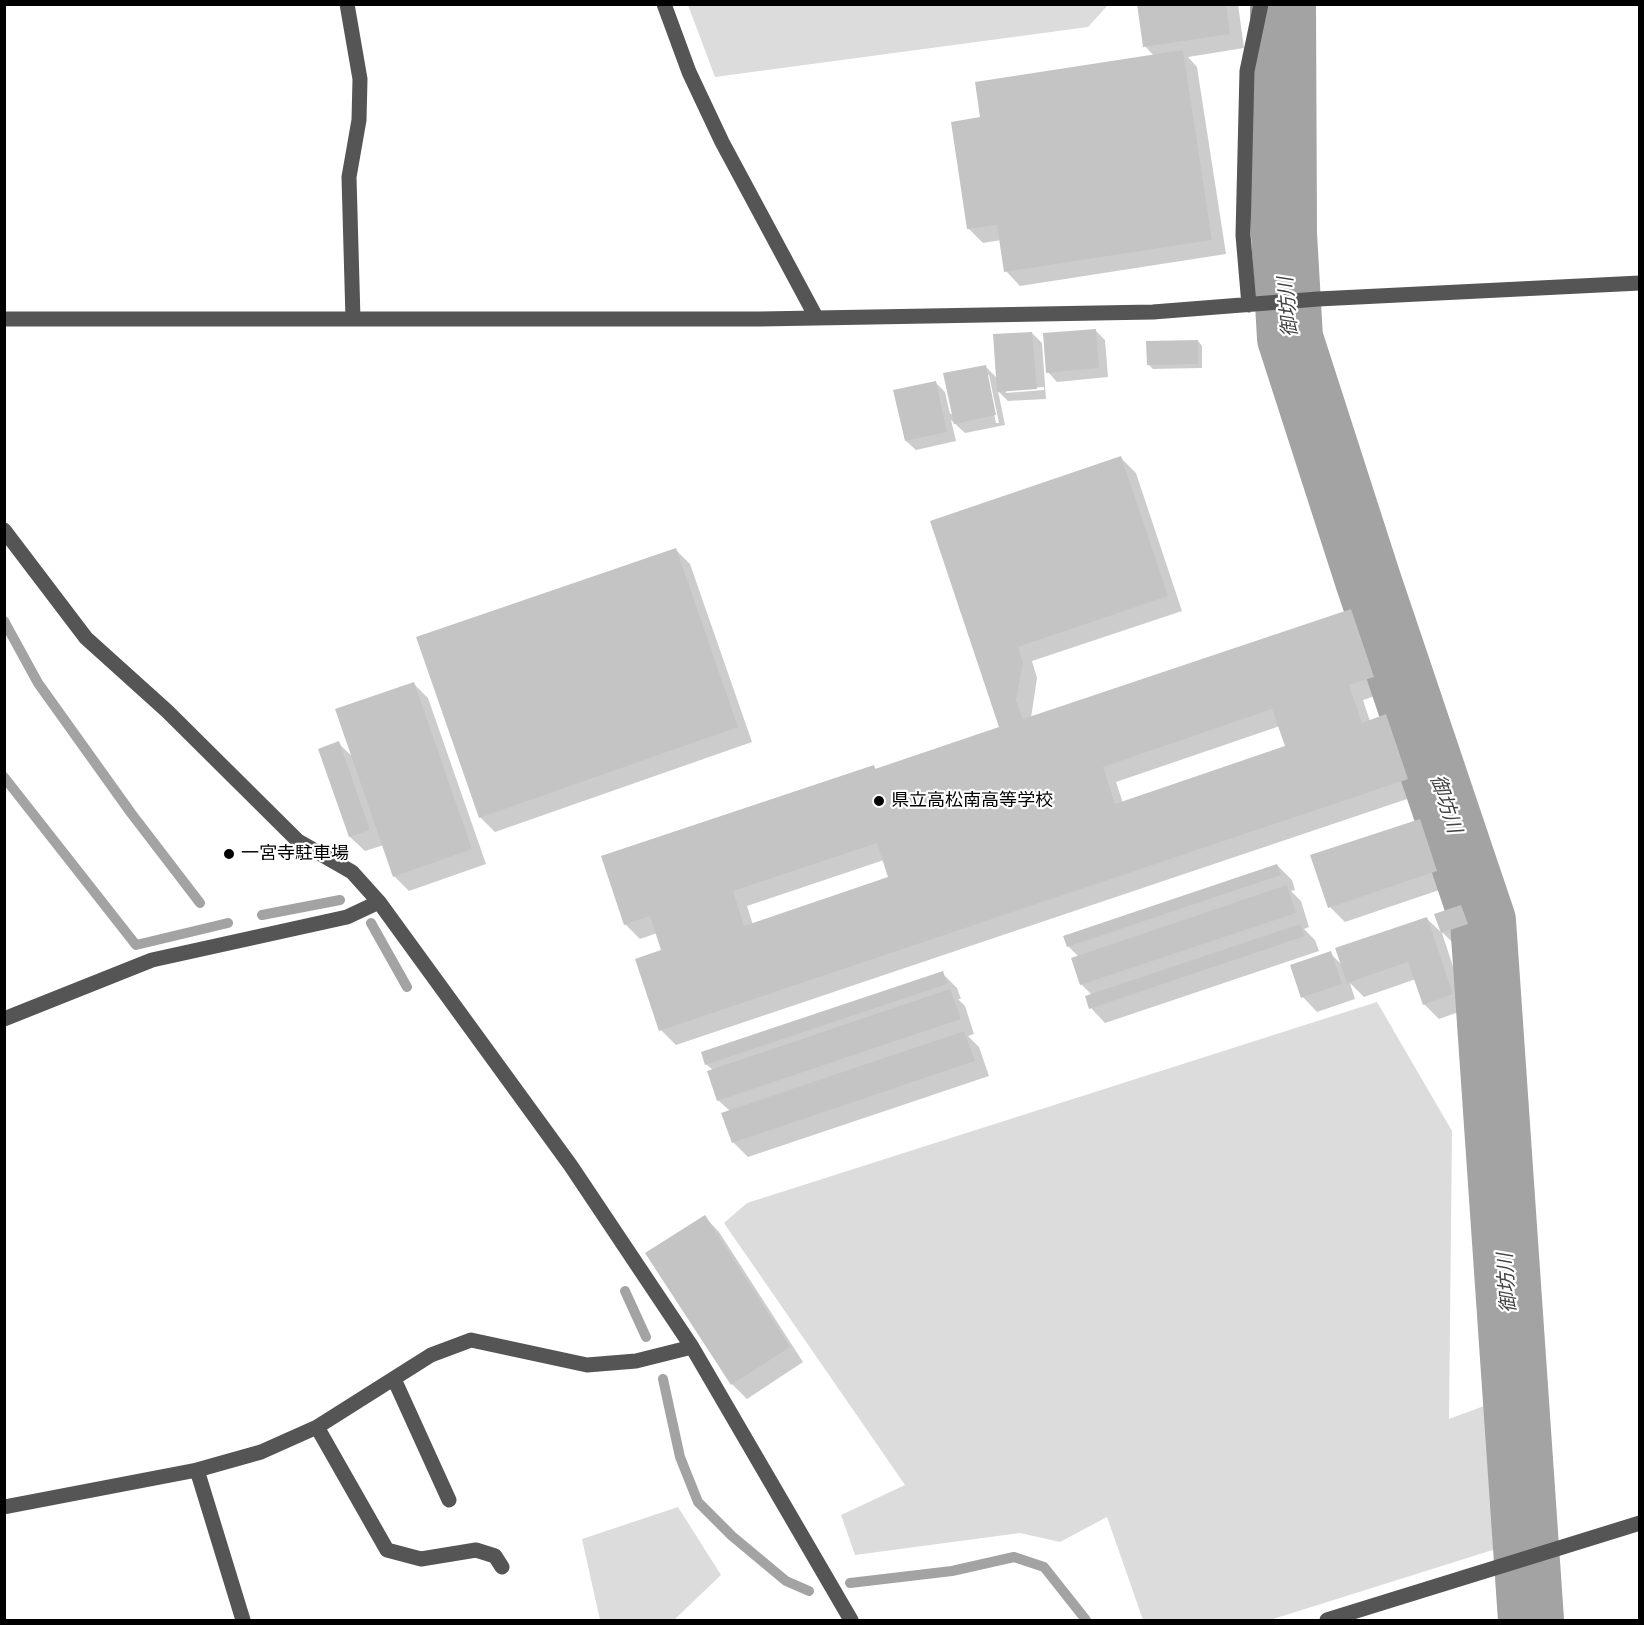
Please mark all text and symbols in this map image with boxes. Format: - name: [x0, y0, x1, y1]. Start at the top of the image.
- water label: 御坊川: [1274, 276, 1304, 338]
- water label: 御坊川: [1424, 772, 1466, 836]
- place label: 県立高松南高等学校: [891, 790, 1053, 812]
- marker: 県立高松南高等学校: [872, 794, 886, 808]
- place label: 一宮寺駐車場: [241, 843, 349, 865]
- marker: 一宮寺駐車場: [222, 847, 236, 861]
- water label: 御坊川: [1494, 1252, 1522, 1314]

